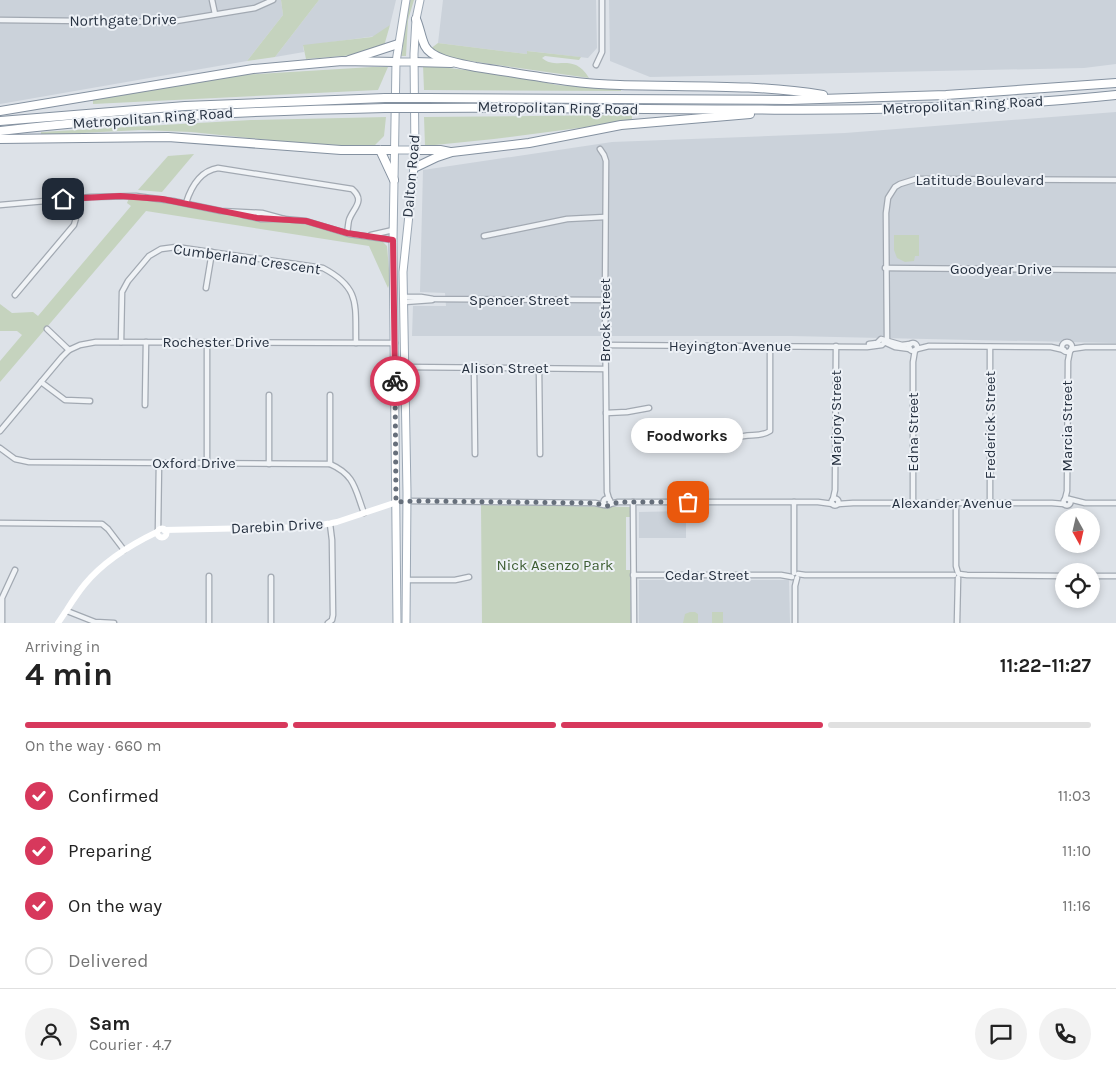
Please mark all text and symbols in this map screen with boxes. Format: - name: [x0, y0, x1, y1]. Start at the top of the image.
- street label: Northgate Drive: [69, 10, 177, 30]
- street label: Metropolitan Ring Road: [882, 92, 1044, 118]
- street label: Metropolitan Ring Road: [477, 98, 639, 118]
- street label: Metropolitan Ring Road: [72, 103, 234, 133]
- street label: Dalton Road: [398, 134, 424, 218]
- street label: Latitude Boulevard: [916, 171, 1044, 189]
- pin: [42, 178, 84, 220]
- icon: home: [49, 185, 77, 213]
- street label: Cumberland Crescent: [172, 240, 322, 278]
- street label: Goodyear Drive: [950, 260, 1052, 278]
- street label: Brock Street: [596, 278, 614, 362]
- street label: Spencer Street: [469, 291, 569, 309]
- street label: Rochester Drive: [162, 333, 270, 351]
- street label: Heyington Avenue: [669, 337, 791, 355]
- courier: [370, 356, 420, 406]
- street label: Alison Street: [461, 359, 549, 377]
- icon: bike: [381, 367, 409, 395]
- street label: Marjory Street: [827, 369, 845, 466]
- street label: Frederick Street: [981, 370, 999, 479]
- street label: Marcia Street: [1058, 380, 1076, 472]
- street label: Edna Street: [904, 392, 922, 472]
- callout: Foodworks: [632, 417, 744, 452]
- text: Foodworks: [646, 426, 728, 445]
- street label: Oxford Drive: [152, 454, 236, 472]
- pin: [667, 481, 709, 523]
- icon: bag: [674, 488, 702, 516]
- street label: Alexander Avenue: [892, 494, 1012, 512]
- north arrow: [1055, 508, 1100, 552]
- map controls: [1055, 508, 1100, 608]
- street label: Darebin Drive: [230, 515, 324, 537]
- park label: Nick Asenzo Park: [496, 556, 614, 574]
- button: locate: [1055, 563, 1100, 608]
- street label: Cedar Street: [665, 566, 749, 584]
- text: Arriving in: [25, 637, 100, 656]
- text: 11:22–11:27: [1000, 655, 1091, 677]
- text: 4 min: [25, 656, 113, 693]
- text: On the way · 660 m: [25, 736, 161, 755]
- icon: check: [25, 782, 53, 810]
- text: Confirmed: [68, 785, 159, 807]
- text: 11:03: [1058, 786, 1091, 805]
- icon: check: [25, 837, 53, 865]
- text: Preparing: [68, 840, 151, 862]
- text: 11:10: [1062, 841, 1091, 860]
- icon: check: [25, 892, 53, 920]
- text: On the way: [68, 895, 162, 917]
- text: 11:16: [1062, 896, 1091, 915]
- text: Delivered: [68, 950, 148, 972]
- button: person: [25, 1008, 77, 1060]
- button: chat: [975, 1008, 1027, 1060]
- button: phone: [1039, 1008, 1091, 1060]
- text: Sam: [89, 1013, 130, 1035]
- text: Courier · 4.7: [89, 1035, 172, 1054]

